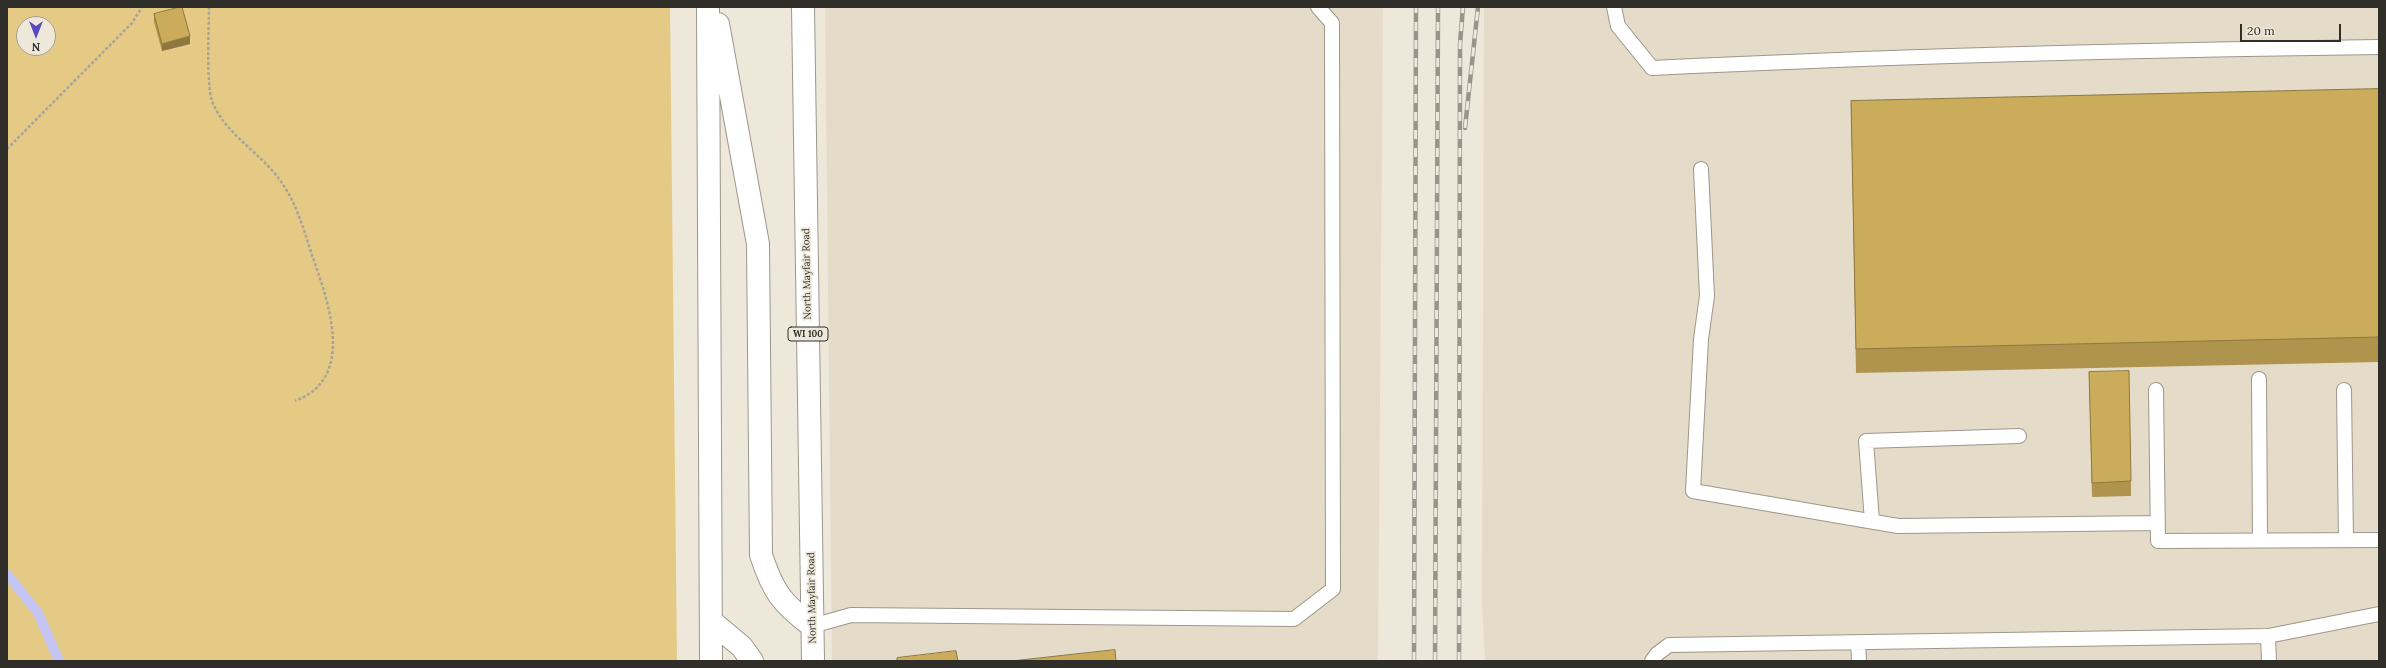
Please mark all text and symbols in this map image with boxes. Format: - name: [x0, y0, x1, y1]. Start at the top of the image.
- north arrow: [16, 16, 56, 56]
- scale bar: [2242, 16, 2343, 42]
- text: 20 m: [2247, 23, 2275, 38]
- text: N: [32, 40, 40, 54]
- street label: North Mayfair Road: [800, 228, 814, 320]
- road number: WI 100: [788, 327, 828, 341]
- street label: North Mayfair Road: [805, 552, 819, 644]

